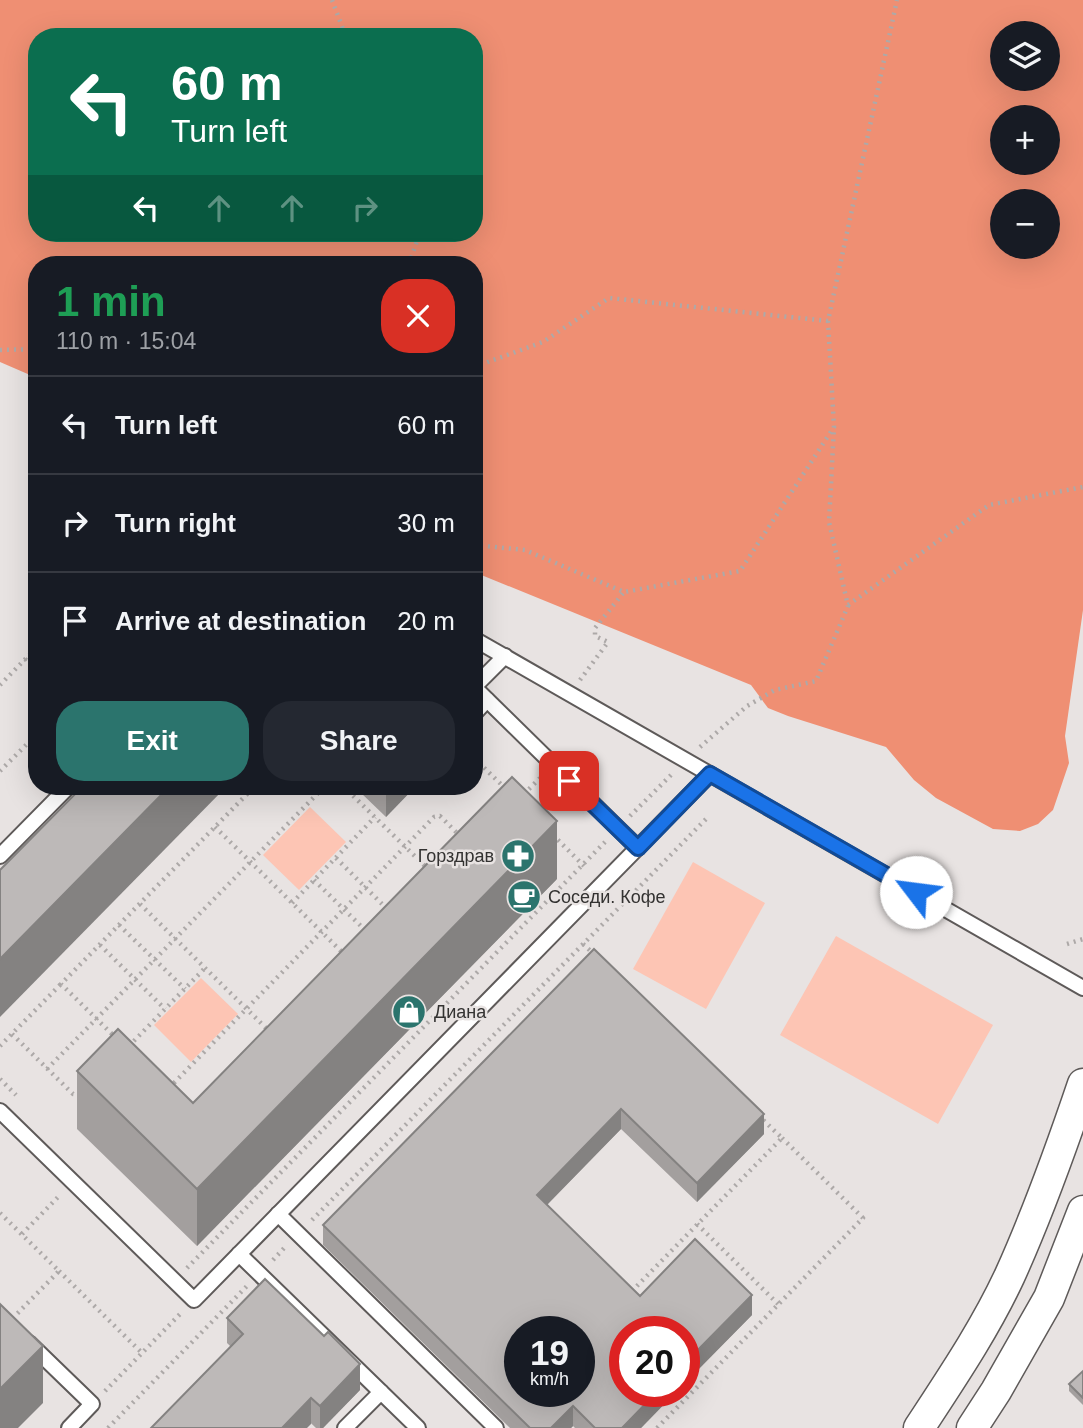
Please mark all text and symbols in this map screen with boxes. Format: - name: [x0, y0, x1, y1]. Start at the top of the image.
- map controls: [990, 21, 1060, 259]
- button: layers: [990, 21, 1060, 91]
- icon: left: [56, 56, 147, 147]
- text: 60 m: [171, 56, 283, 110]
- button: +: [990, 105, 1060, 175]
- text: Turn left: [171, 113, 287, 149]
- icon: left: [127, 189, 165, 227]
- icon: ahead: [200, 189, 238, 227]
- icon: ahead: [273, 189, 311, 227]
- icon: right: [346, 189, 384, 227]
- button: −: [990, 189, 1060, 259]
- text: 1 min: [56, 278, 166, 325]
- button: close: [381, 279, 455, 353]
- text: 110 m · 15:04: [56, 328, 196, 354]
- icon: left: [56, 406, 94, 444]
- text: Turn left: [115, 410, 217, 440]
- text: 60 m: [397, 410, 455, 440]
- icon: right: [56, 504, 94, 542]
- text: Turn right: [115, 508, 236, 538]
- text: 30 m: [397, 508, 455, 538]
- icon: arrive: [56, 602, 94, 640]
- text: Arrive at destination: [115, 606, 366, 636]
- text: 20 m: [397, 606, 455, 636]
- button: Exit: [56, 701, 249, 781]
- button: Share: [263, 701, 455, 781]
- pin: [539, 751, 599, 811]
- icon: arrive: [550, 762, 588, 800]
- pharmacy icon: Горздрав: [499, 837, 537, 875]
- place label: Горздрав: [418, 846, 494, 866]
- position arrow: [879, 855, 953, 929]
- cafe icon: Соседи. Кофе: [505, 878, 543, 916]
- place label: Соседи. Кофе: [548, 887, 666, 907]
- shop icon: Диана: [390, 993, 428, 1031]
- place label: Диана: [434, 1002, 487, 1022]
- speed limit sign: 20: [609, 1316, 700, 1407]
- text: 19: [530, 1333, 569, 1372]
- text: km/h: [530, 1369, 569, 1389]

